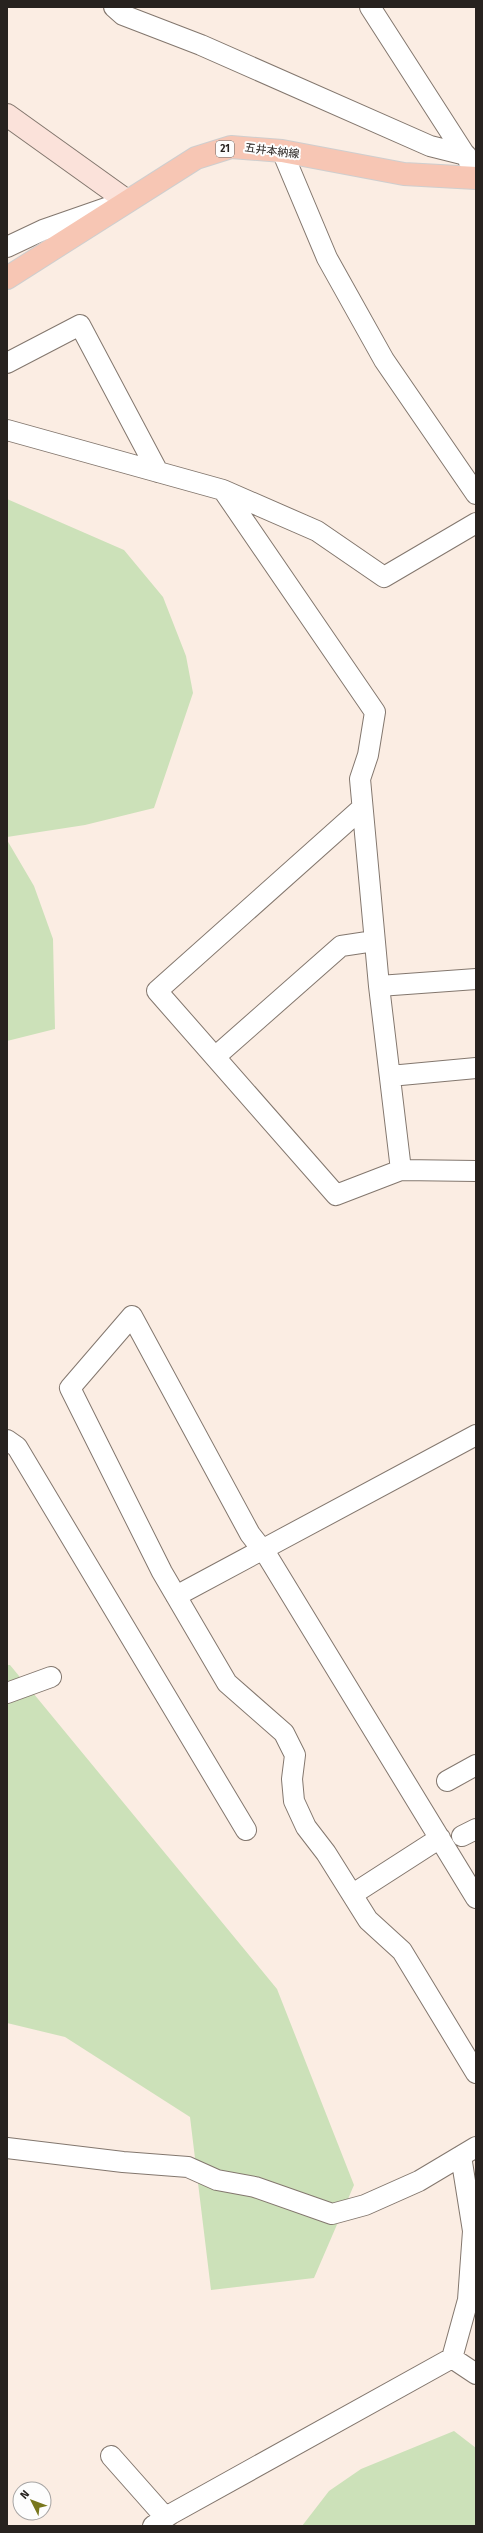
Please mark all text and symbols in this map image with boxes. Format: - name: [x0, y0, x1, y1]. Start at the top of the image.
- road number: 21: [216, 141, 234, 157]
- street label: 五井本納線: [244, 141, 300, 161]
- north arrow: [12, 2481, 52, 2521]
- text: N: [18, 2488, 32, 2502]

